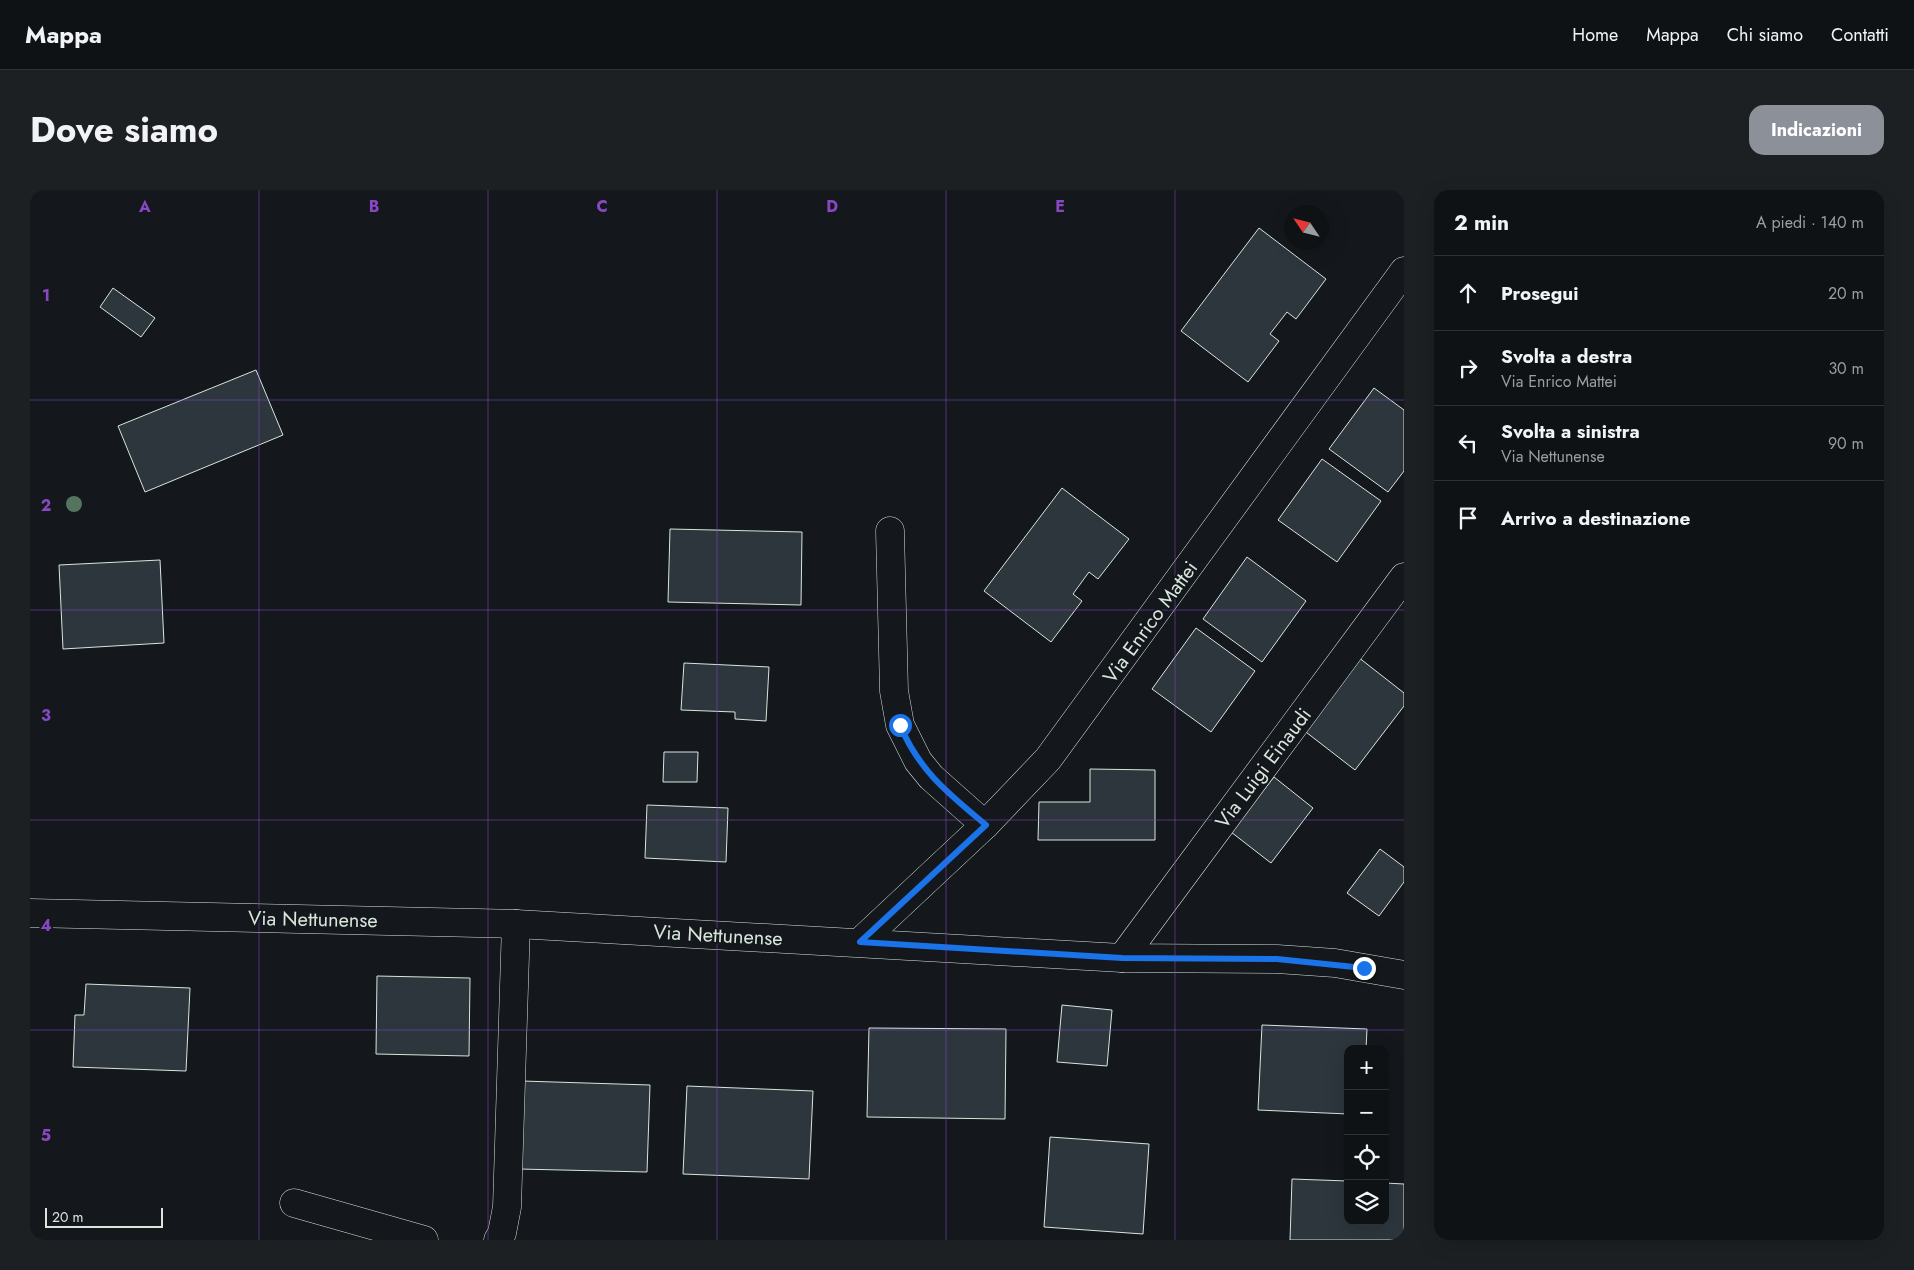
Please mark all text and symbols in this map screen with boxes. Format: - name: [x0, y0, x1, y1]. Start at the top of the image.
- text: Mappa: [25, 17, 102, 52]
- text: Home: [1572, 22, 1618, 48]
- text: Mappa: [1646, 22, 1699, 48]
- text: Chi siamo: [1727, 22, 1803, 48]
- text: Contatti: [1831, 22, 1889, 48]
- text: Dove siamo: [30, 105, 218, 155]
- button: Indicazioni: [1749, 105, 1884, 155]
- text: A: [138, 195, 151, 218]
- text: B: [369, 195, 379, 218]
- text: C: [596, 195, 608, 218]
- text: D: [826, 195, 838, 218]
- text: E: [1055, 195, 1065, 218]
- north arrow: [1284, 205, 1329, 250]
- text: 2 min: [1454, 208, 1509, 238]
- text: A piedi · 140 m: [1756, 211, 1864, 234]
- icon: ahead: [1454, 279, 1482, 307]
- text: Prosegui: [1501, 280, 1579, 307]
- text: 20 m: [1828, 282, 1864, 305]
- text: 1: [42, 284, 50, 307]
- text: Svolta a destra: [1501, 343, 1632, 370]
- icon: right: [1454, 354, 1482, 382]
- text: 30 m: [1828, 357, 1864, 380]
- text: Via Enrico Mattei: [1501, 370, 1617, 393]
- text: Svolta a sinistra: [1501, 418, 1640, 445]
- icon: left: [1454, 429, 1482, 457]
- text: 90 m: [1828, 432, 1864, 455]
- text: Via Nettunense: [1501, 445, 1605, 468]
- text: 2: [41, 494, 51, 517]
- icon: arrive: [1454, 504, 1482, 532]
- text: Arrivo a destinazione: [1501, 505, 1690, 532]
- street label: Via Enrico Mattei: [1096, 555, 1205, 689]
- street label: Via Luigi Einaudi: [1208, 702, 1318, 835]
- text: 3: [41, 704, 51, 727]
- route start: [889, 714, 912, 737]
- street label: Via Nettunense: [248, 904, 378, 935]
- text: 4: [40, 914, 52, 937]
- street label: Via Nettunense: [653, 918, 783, 953]
- route end: [1353, 957, 1376, 980]
- map controls: [1344, 1045, 1389, 1225]
- button: +: [1344, 1045, 1389, 1090]
- button: −: [1344, 1090, 1389, 1135]
- text: 5: [41, 1124, 51, 1147]
- button: locate: [1344, 1135, 1389, 1180]
- button: layers: [1344, 1180, 1389, 1225]
- scale bar: [45, 1205, 162, 1228]
- text: 20 m: [52, 1207, 84, 1227]

